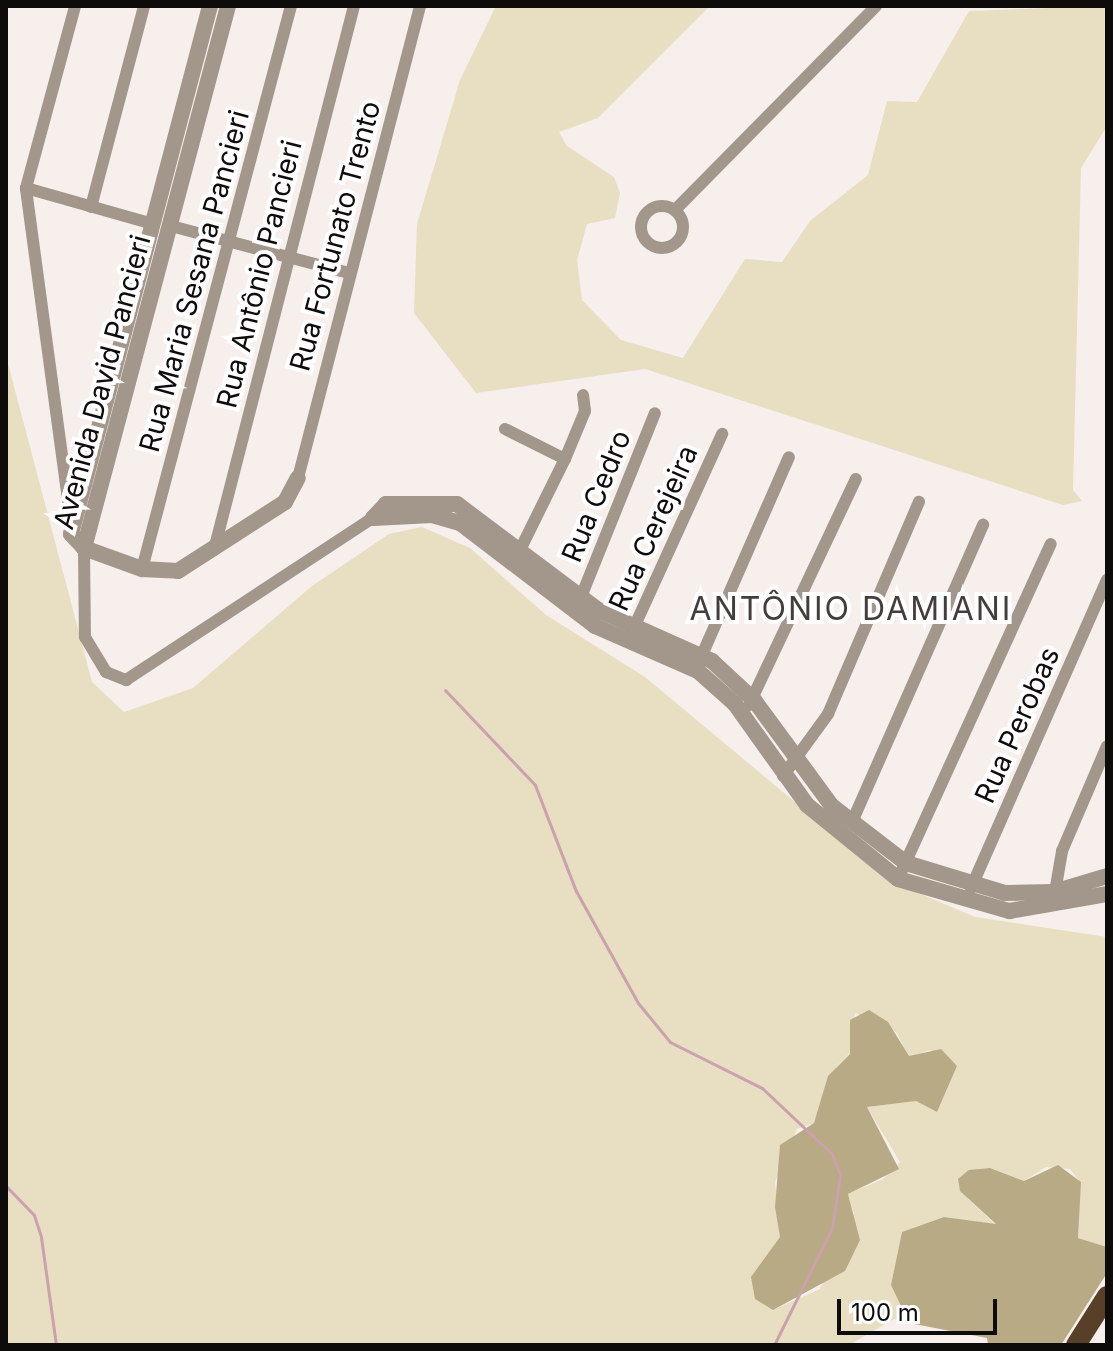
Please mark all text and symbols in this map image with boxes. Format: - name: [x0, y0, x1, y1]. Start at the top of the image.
- street label: Rua Fortunato Trento: [283, 97, 387, 375]
- street label: Rua Maria Sesana Pancieri: [132, 106, 256, 456]
- street label: Rua Antônio Pancieri: [209, 137, 309, 411]
- street label: Avenida David Pancieri: [47, 231, 157, 533]
- street label: Rua Cedro: [554, 425, 638, 567]
- street label: Rua Cerejeira: [602, 440, 704, 616]
- district label: ANTÔNIO DAMIANI: [690, 590, 1012, 628]
- street label: Rua Perobas: [968, 642, 1066, 808]
- scale bar: [841, 1283, 1001, 1333]
- text: 100 m: [851, 1298, 919, 1327]

